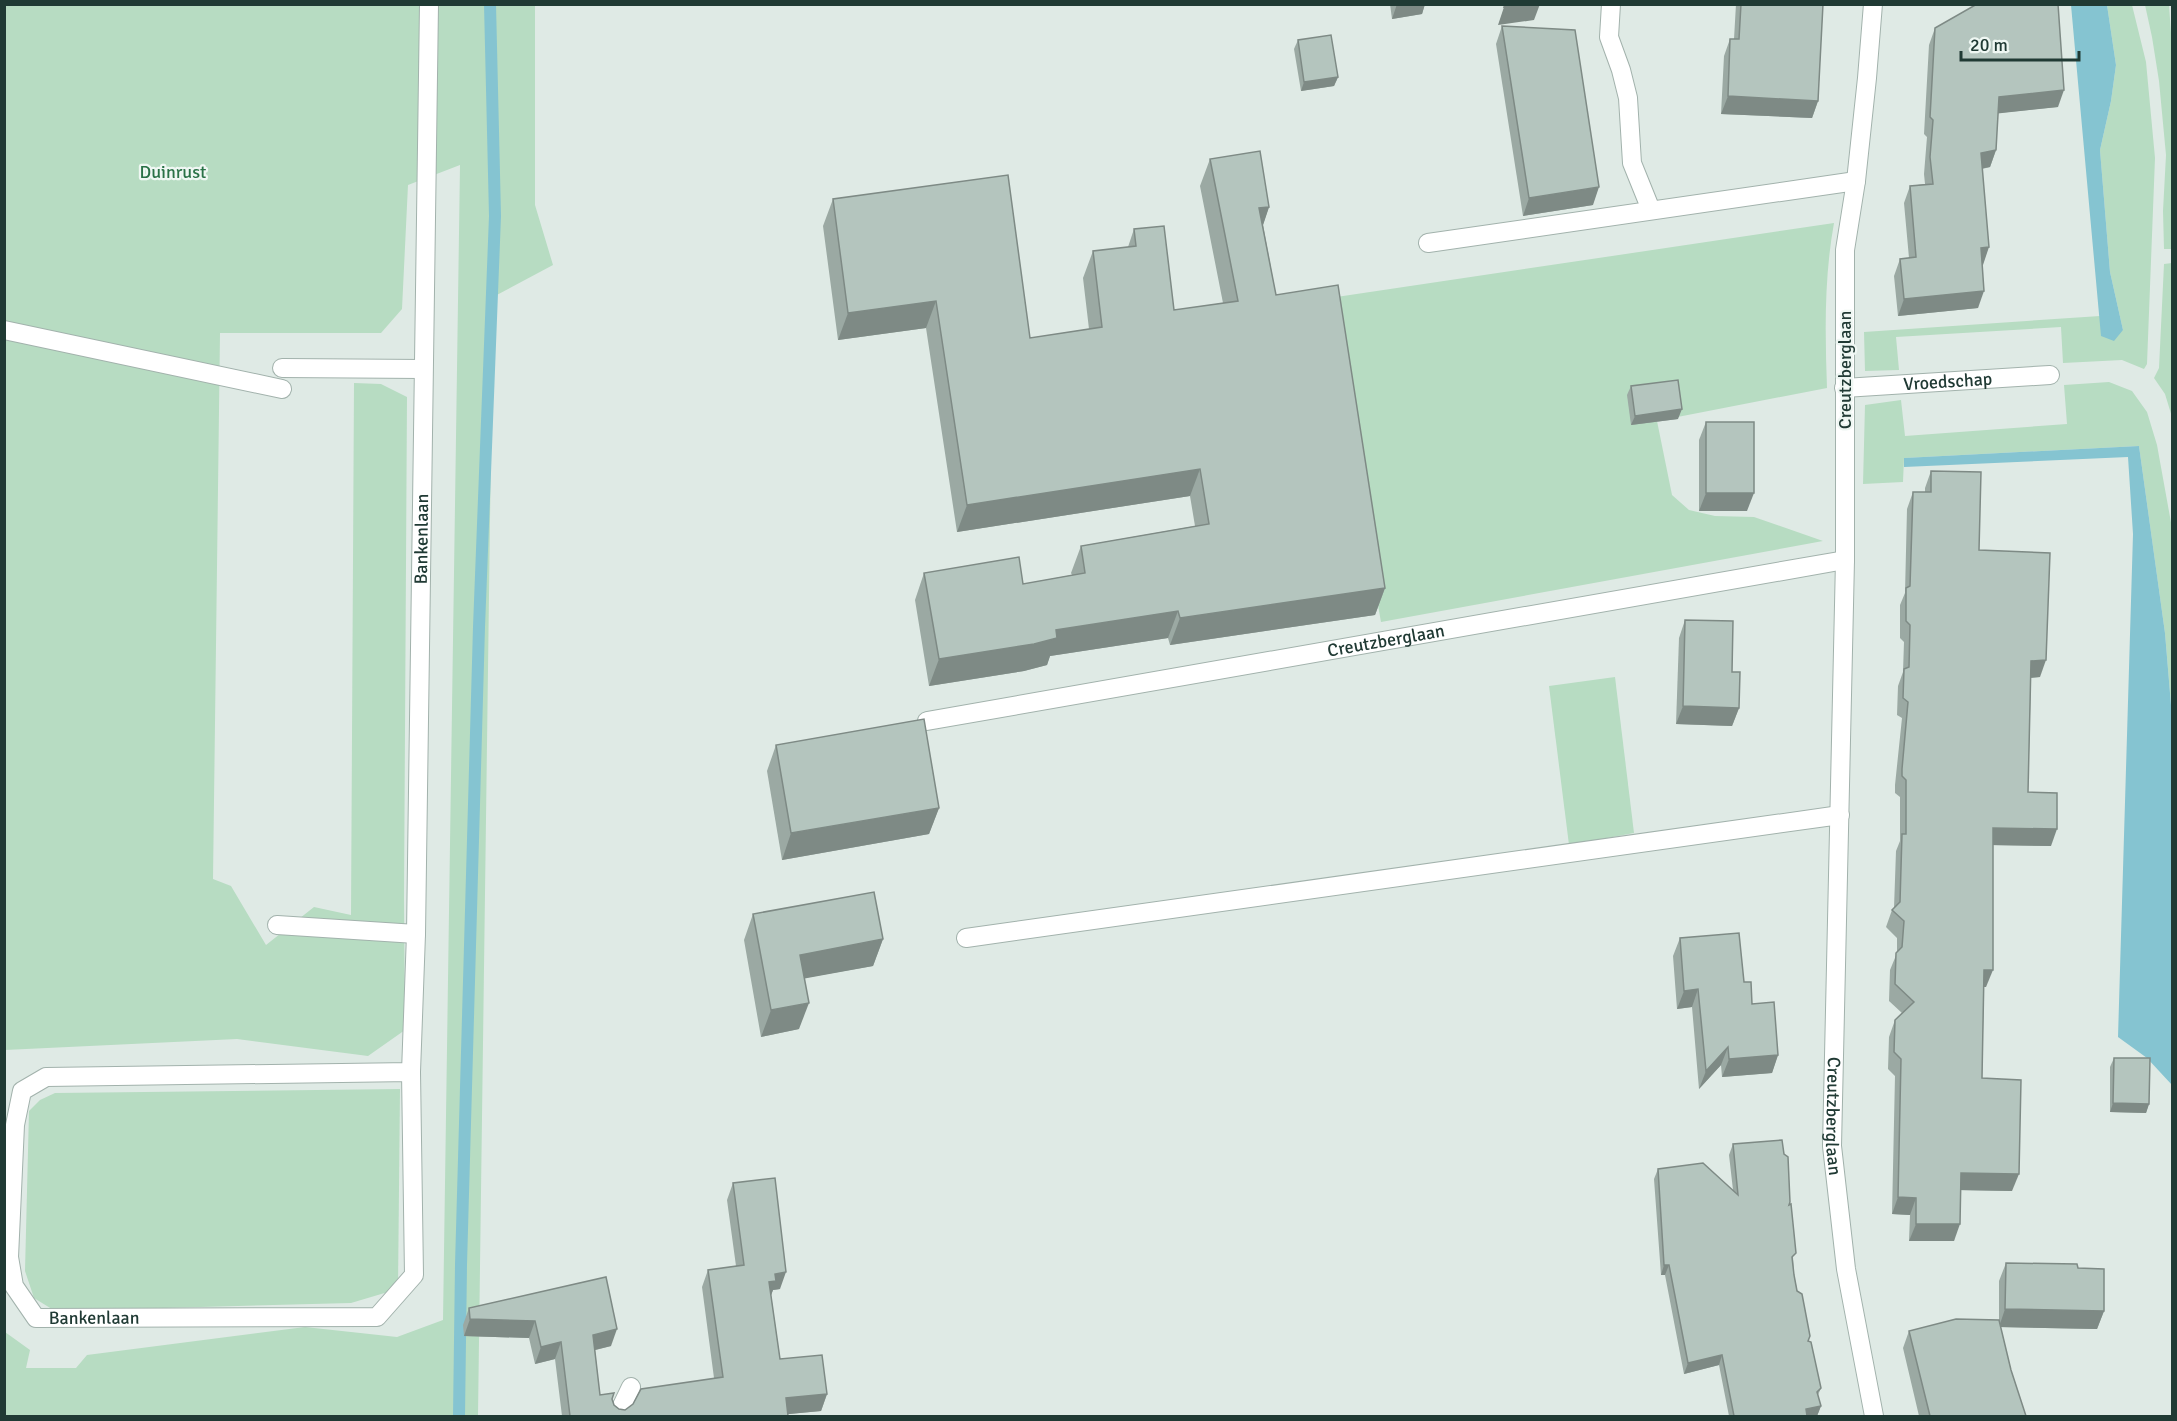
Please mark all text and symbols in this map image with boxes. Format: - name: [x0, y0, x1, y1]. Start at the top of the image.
- scale bar: [1961, 24, 2080, 62]
- text: 20 m: [1970, 34, 2008, 56]
- park label: Duinrust: [140, 161, 206, 183]
- street label: Creutzberglaan: [1834, 311, 1856, 429]
- street label: Vroedschap: [1903, 368, 1993, 395]
- street label: Bankenlaan: [410, 493, 433, 585]
- street label: Creutzberglaan: [1326, 619, 1446, 662]
- street label: Creutzberglaan: [1821, 1057, 1846, 1177]
- street label: Bankenlaan: [49, 1307, 140, 1329]

